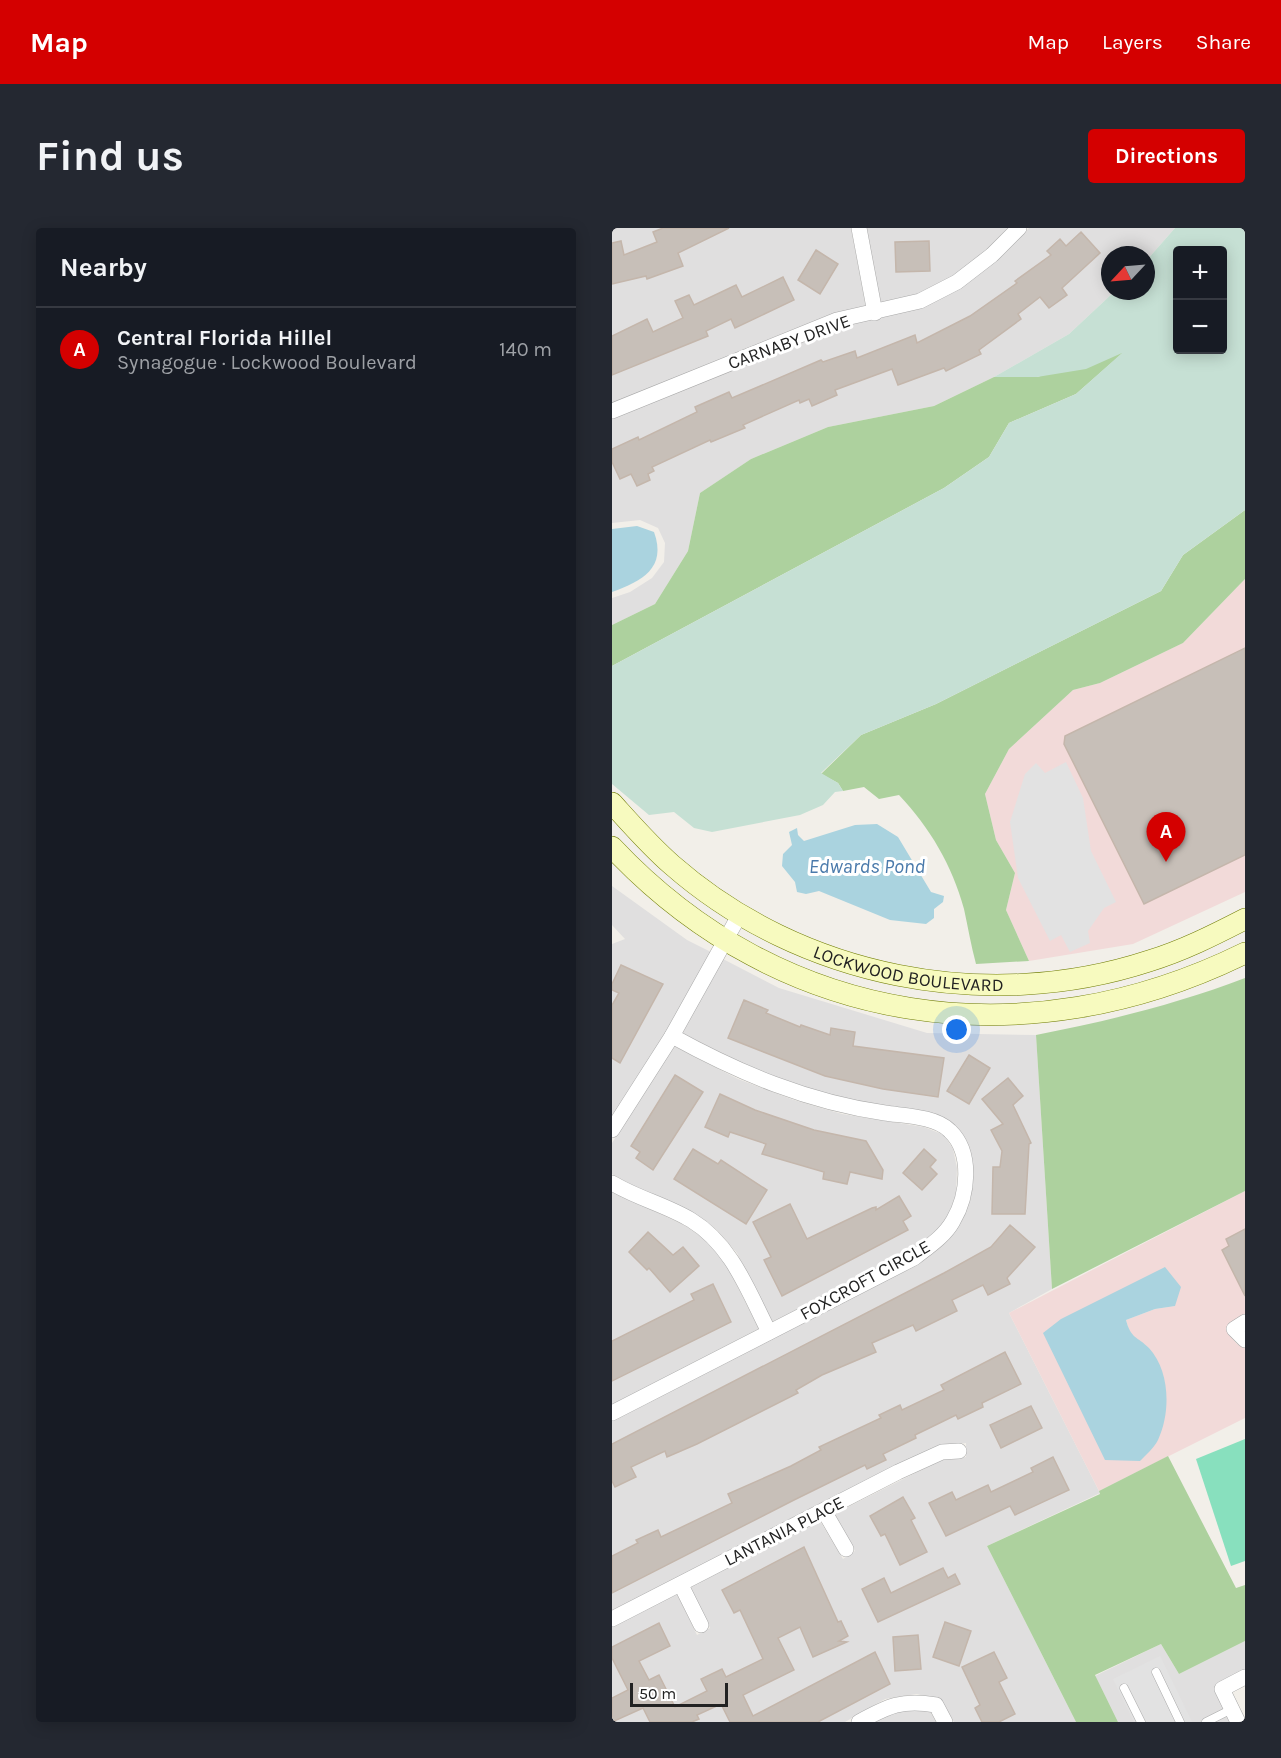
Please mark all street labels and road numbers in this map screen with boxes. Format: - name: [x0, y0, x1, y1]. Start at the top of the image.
- street label: CARNABY DRIVE: [725, 310, 853, 374]
- street label: LOCKWOOD BOULEVARD: [810, 941, 1004, 996]
- street label: FOXCROFT CIRCLE: [796, 1235, 934, 1325]
- street label: LANTANIA PLACE: [720, 1491, 848, 1571]

